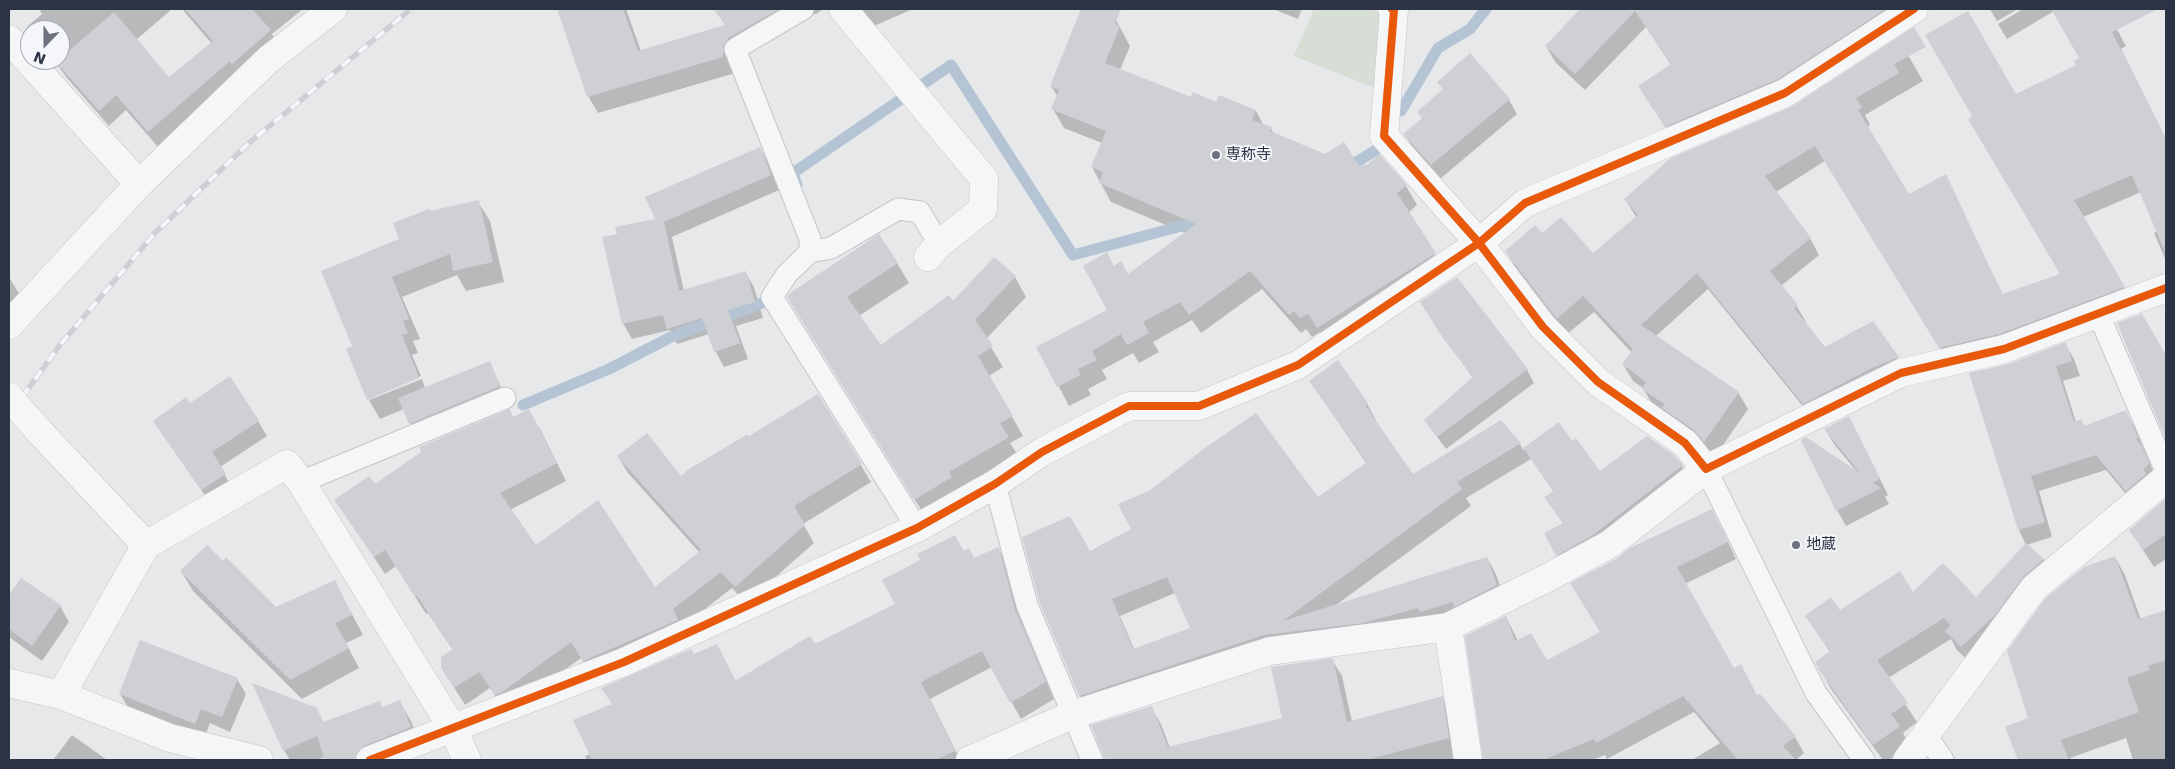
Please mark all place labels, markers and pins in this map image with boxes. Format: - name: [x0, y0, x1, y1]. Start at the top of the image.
- place label: 専称寺: [1226, 146, 1271, 164]
- marker: 専称寺: [1210, 149, 1222, 161]
- place label: 地蔵: [1806, 536, 1836, 554]
- marker: 地蔵: [1790, 539, 1802, 551]

